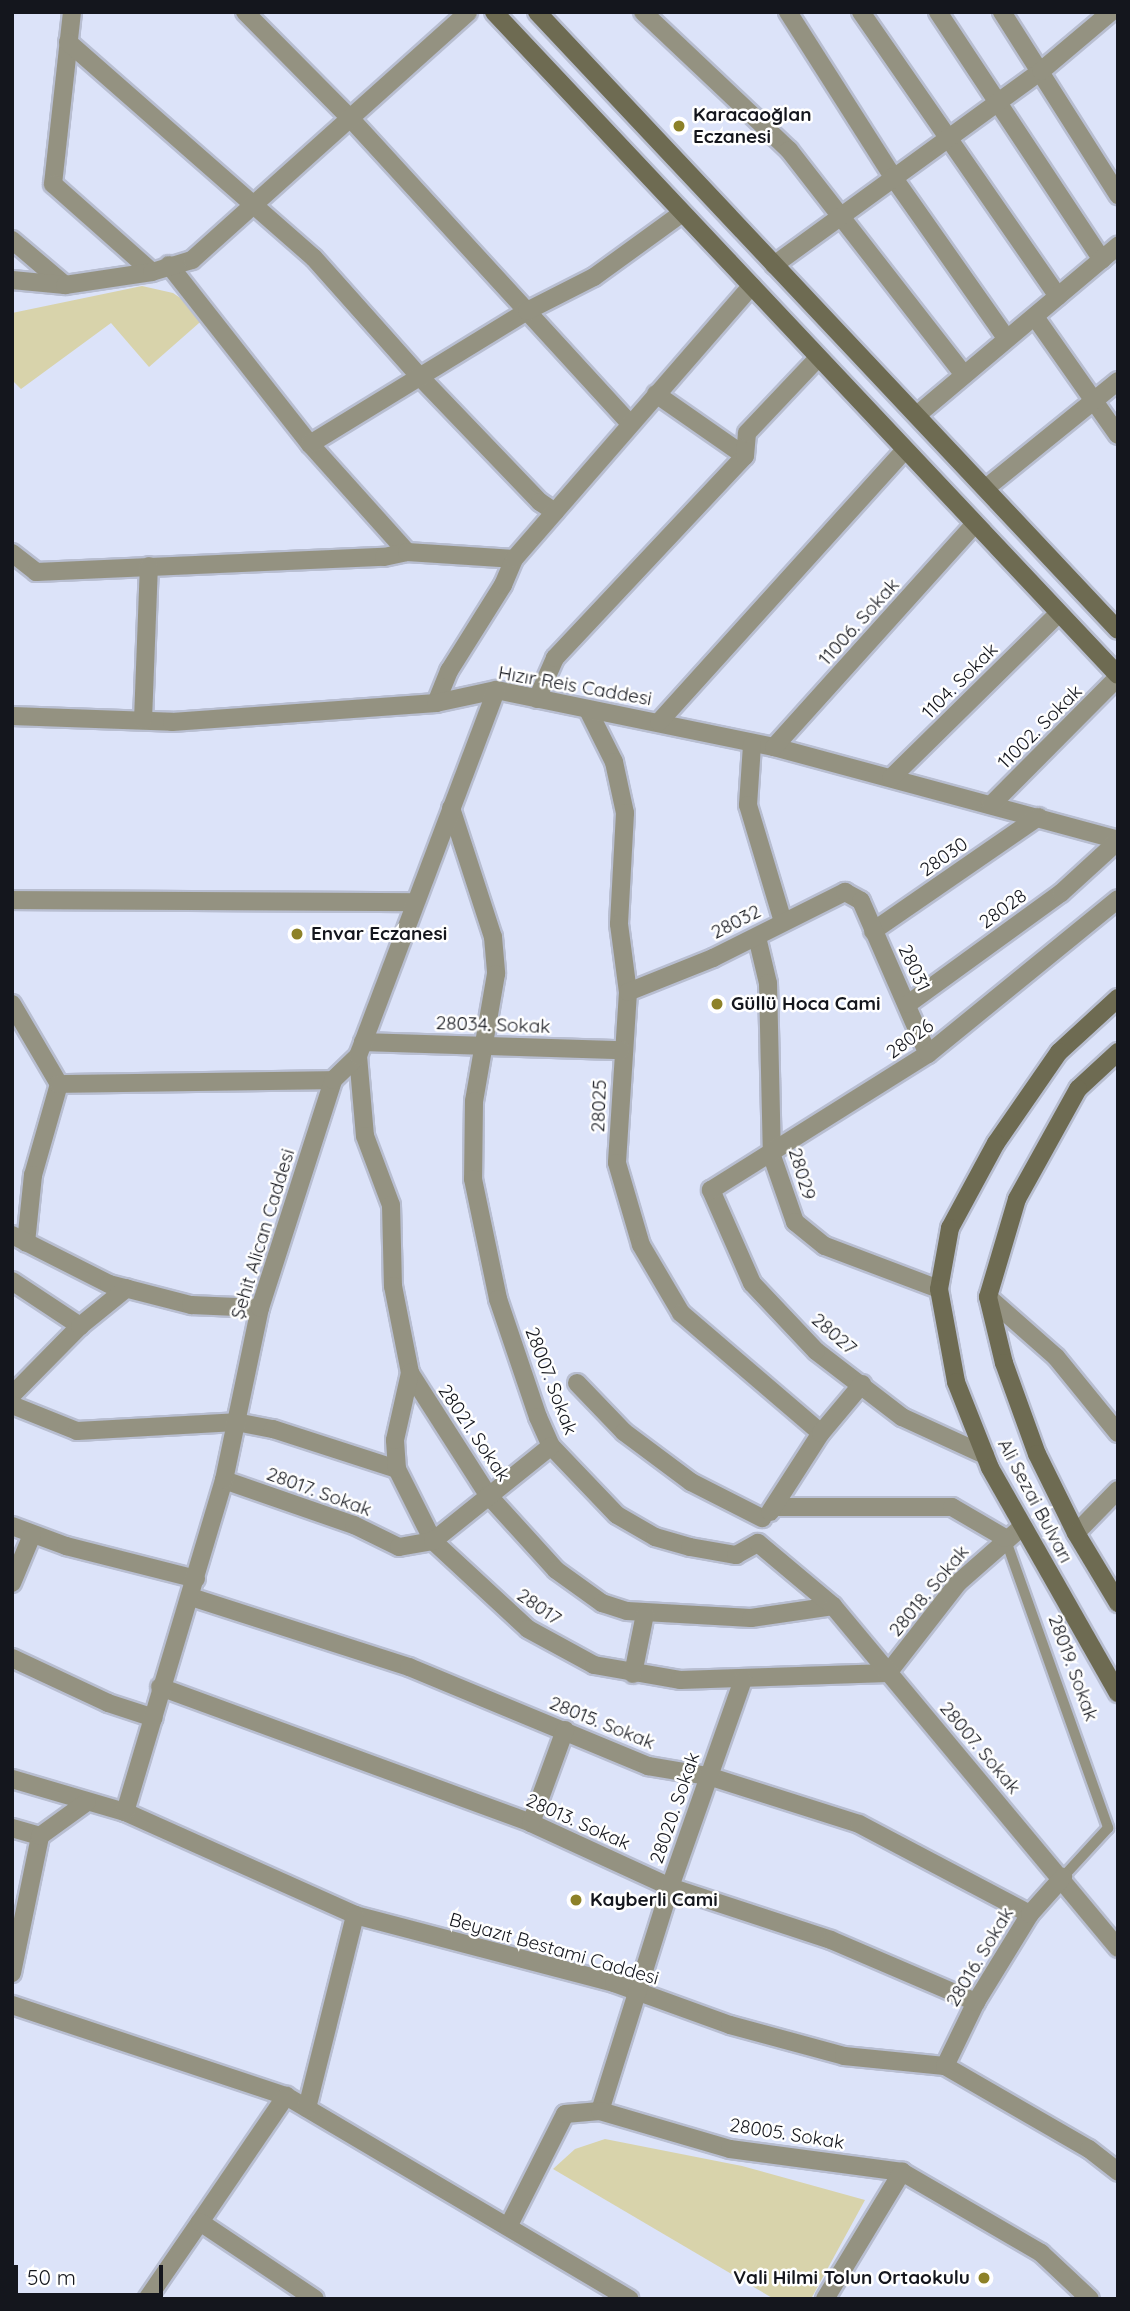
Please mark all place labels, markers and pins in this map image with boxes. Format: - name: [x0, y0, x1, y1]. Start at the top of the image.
- place label: Karacaoğlan Eczanesi: [693, 104, 812, 148]
- marker: Karacaoğlan Eczanesi: [671, 118, 687, 134]
- place label: Envar Eczanesi: [311, 923, 447, 945]
- marker: Envar Eczanesi: [289, 926, 305, 942]
- place label: Güllü Hoca Cami: [731, 993, 881, 1015]
- marker: Güllü Hoca Cami: [709, 996, 725, 1012]
- place label: Kayberli Cami: [590, 1889, 718, 1911]
- marker: Kayberli Cami: [568, 1892, 584, 1908]
- place label: Vali Hilmi Tolun Ortaokulu: [733, 2267, 970, 2289]
- marker: Vali Hilmi Tolun Ortaokulu: [976, 2270, 992, 2286]

